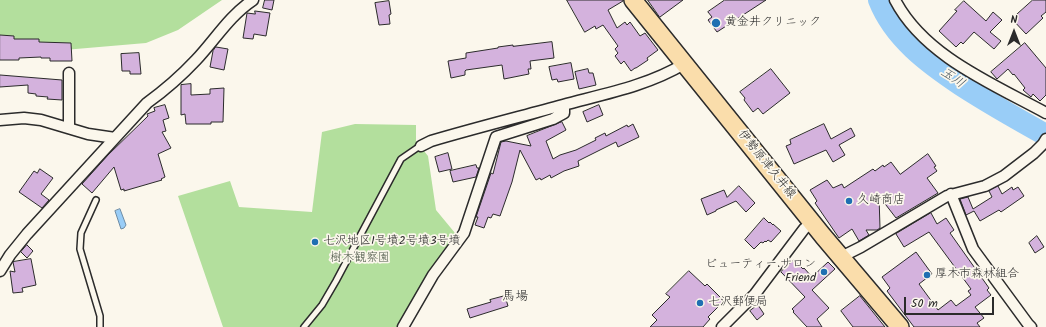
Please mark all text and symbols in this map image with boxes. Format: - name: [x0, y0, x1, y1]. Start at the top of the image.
- text: N: [1011, 11, 1017, 29]
- north arrow: [994, 12, 1034, 52]
- place label: 黄金井クリニック: [725, 16, 821, 30]
- marker: 黄金井クリニック: [710, 17, 722, 29]
- water label: 玉川: [937, 65, 967, 93]
- street label: 伊勢原津久井線: [734, 128, 798, 202]
- place label: 久崎商店: [857, 194, 905, 208]
- marker: 久崎商店: [844, 196, 854, 206]
- place label: 七沢地区1号墳2号墳3号墳: [323, 235, 461, 249]
- marker: 七沢地区1号墳2号墳3号墳: [310, 237, 320, 247]
- park label: 樹木観察園: [330, 252, 390, 266]
- place label: ビューティー.サロン Friend: [705, 258, 816, 286]
- marker: ビューティー.サロン Friend: [819, 267, 829, 277]
- place label: 厚木市森林組合: [935, 268, 1019, 282]
- marker: 厚木市森林組合: [922, 270, 932, 280]
- scale bar: [906, 289, 996, 315]
- district label: 馬場: [502, 290, 528, 306]
- text: 50 m: [911, 294, 938, 313]
- place label: 七沢郵便局: [708, 296, 768, 310]
- marker: 七沢郵便局: [695, 298, 705, 308]

